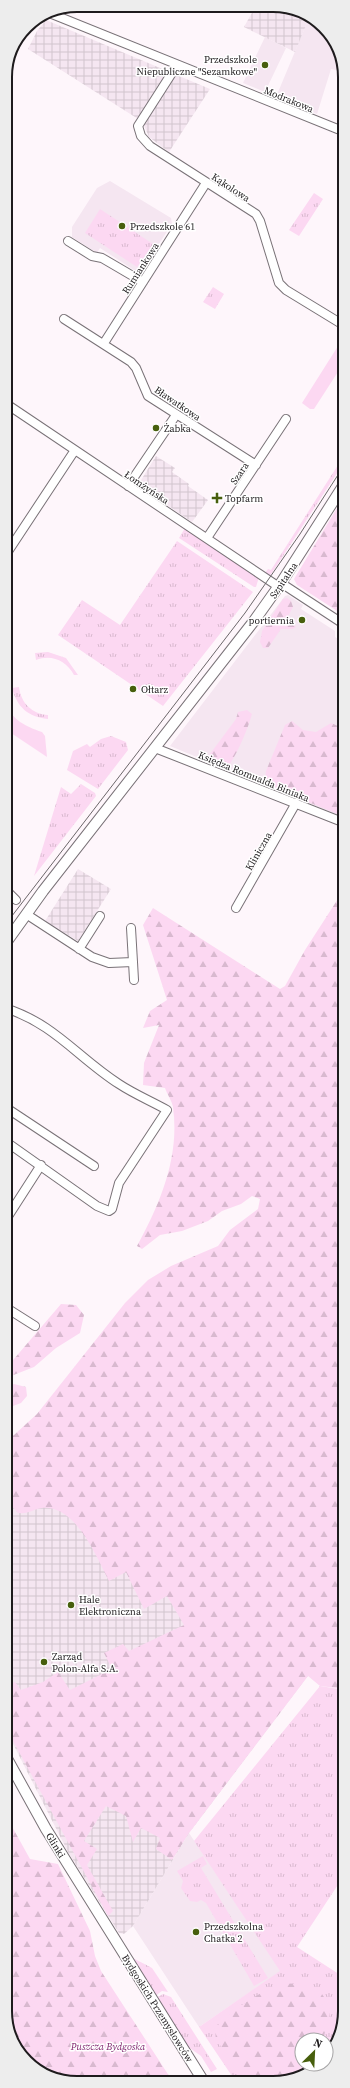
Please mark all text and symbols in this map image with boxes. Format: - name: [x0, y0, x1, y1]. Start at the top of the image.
- place label: Przedszkole Niepubliczne "Sezamkowe": [137, 53, 257, 78]
- marker: Przedszkole Niepubliczne "Sezamkowe": [260, 60, 270, 70]
- street label: Modrakowa: [262, 84, 316, 116]
- street label: Kąkolowa: [209, 170, 253, 205]
- place label: Przedszkole 61: [130, 220, 195, 233]
- marker: Przedszkole 61: [117, 221, 127, 231]
- street label: Rumiankowa: [119, 239, 162, 296]
- street label: Bławatkowa: [152, 383, 204, 424]
- place label: Żabka: [164, 422, 192, 435]
- marker: Żabka: [151, 423, 161, 433]
- street label: Szara: [227, 459, 252, 487]
- street label: Łomżyńska: [122, 468, 172, 508]
- place label: Topfarm: [225, 492, 263, 505]
- marker: Topfarm: [212, 493, 222, 503]
- street label: Szpitalna: [267, 559, 301, 601]
- place label: portiernia: [249, 614, 295, 627]
- marker: portiernia: [297, 615, 307, 625]
- place label: Ołtarz: [141, 683, 169, 696]
- marker: Ołtarz: [128, 684, 138, 694]
- street label: Księdza Romualda Biniaka: [196, 748, 312, 805]
- street label: Kliniczna: [242, 829, 275, 873]
- place label: Hale Elektroniczna: [79, 1593, 142, 1618]
- marker: Hale Elektroniczna: [66, 1600, 76, 1610]
- place label: Zarząd Polon-Alfa S.A.: [52, 1650, 119, 1675]
- marker: Zarząd Polon-Alfa S.A.: [39, 1657, 49, 1667]
- street label: Glinki: [43, 1830, 68, 1860]
- place label: Przedszkolna Chatka 2: [204, 1920, 264, 1945]
- marker: Przedszkolna Chatka 2: [191, 1927, 201, 1937]
- street label: Bydgoskich Przemysłowców: [119, 1952, 196, 2065]
- north arrow: [294, 2032, 334, 2072]
- text: N: [311, 2035, 325, 2052]
- park label: Puszcza Bydgoska: [70, 2040, 146, 2053]

